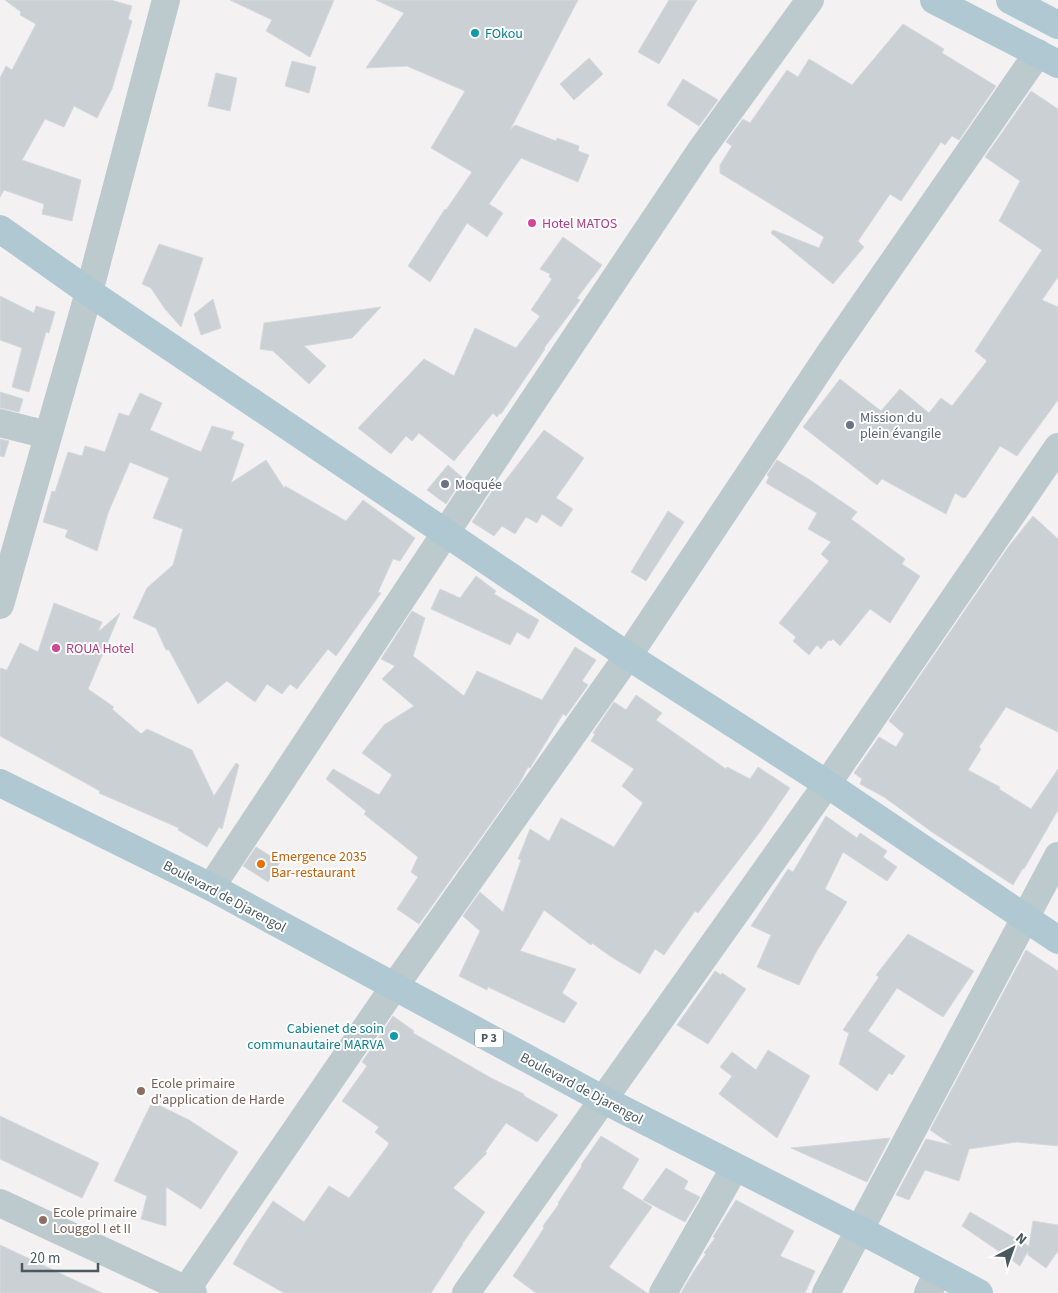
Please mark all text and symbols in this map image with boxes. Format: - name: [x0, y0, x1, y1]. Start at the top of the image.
- place label: FOkou: [485, 24, 523, 44]
- marker: FOkou: [469, 27, 481, 39]
- place label: Hotel MATOS: [542, 214, 617, 234]
- marker: Hotel MATOS: [526, 217, 538, 229]
- place label: Mission du plein évangile: [860, 408, 941, 444]
- marker: Mission du plein évangile: [844, 419, 856, 431]
- place label: Moquée: [455, 475, 502, 495]
- marker: Moquée: [439, 478, 451, 490]
- place label: ROUA Hotel: [66, 639, 134, 659]
- marker: ROUA Hotel: [50, 642, 62, 654]
- place label: Emergence 2035 Bar-restaurant: [271, 847, 367, 883]
- street label: Boulevard de Djarengol: [160, 856, 290, 938]
- marker: Emergence 2035 Bar-restaurant: [255, 858, 267, 870]
- place label: Cabienet de soin communautaire MARVA: [247, 1019, 384, 1055]
- road number: P 3: [475, 1028, 503, 1048]
- marker: Cabienet de soin communautaire MARVA: [388, 1030, 400, 1042]
- street label: Boulevard de Djarengol: [517, 1048, 647, 1130]
- place label: Ecole primaire d'application de Harde: [151, 1074, 284, 1110]
- marker: Ecole primaire d'application de Harde: [135, 1085, 147, 1097]
- place label: Ecole primaire Louggol I et II: [53, 1203, 137, 1239]
- marker: Ecole primaire Louggol I et II: [37, 1214, 49, 1226]
- north arrow: [988, 1223, 1038, 1273]
- text: N: [1011, 1228, 1031, 1250]
- scale bar: [22, 1240, 99, 1272]
- text: 20 m: [30, 1248, 60, 1269]

